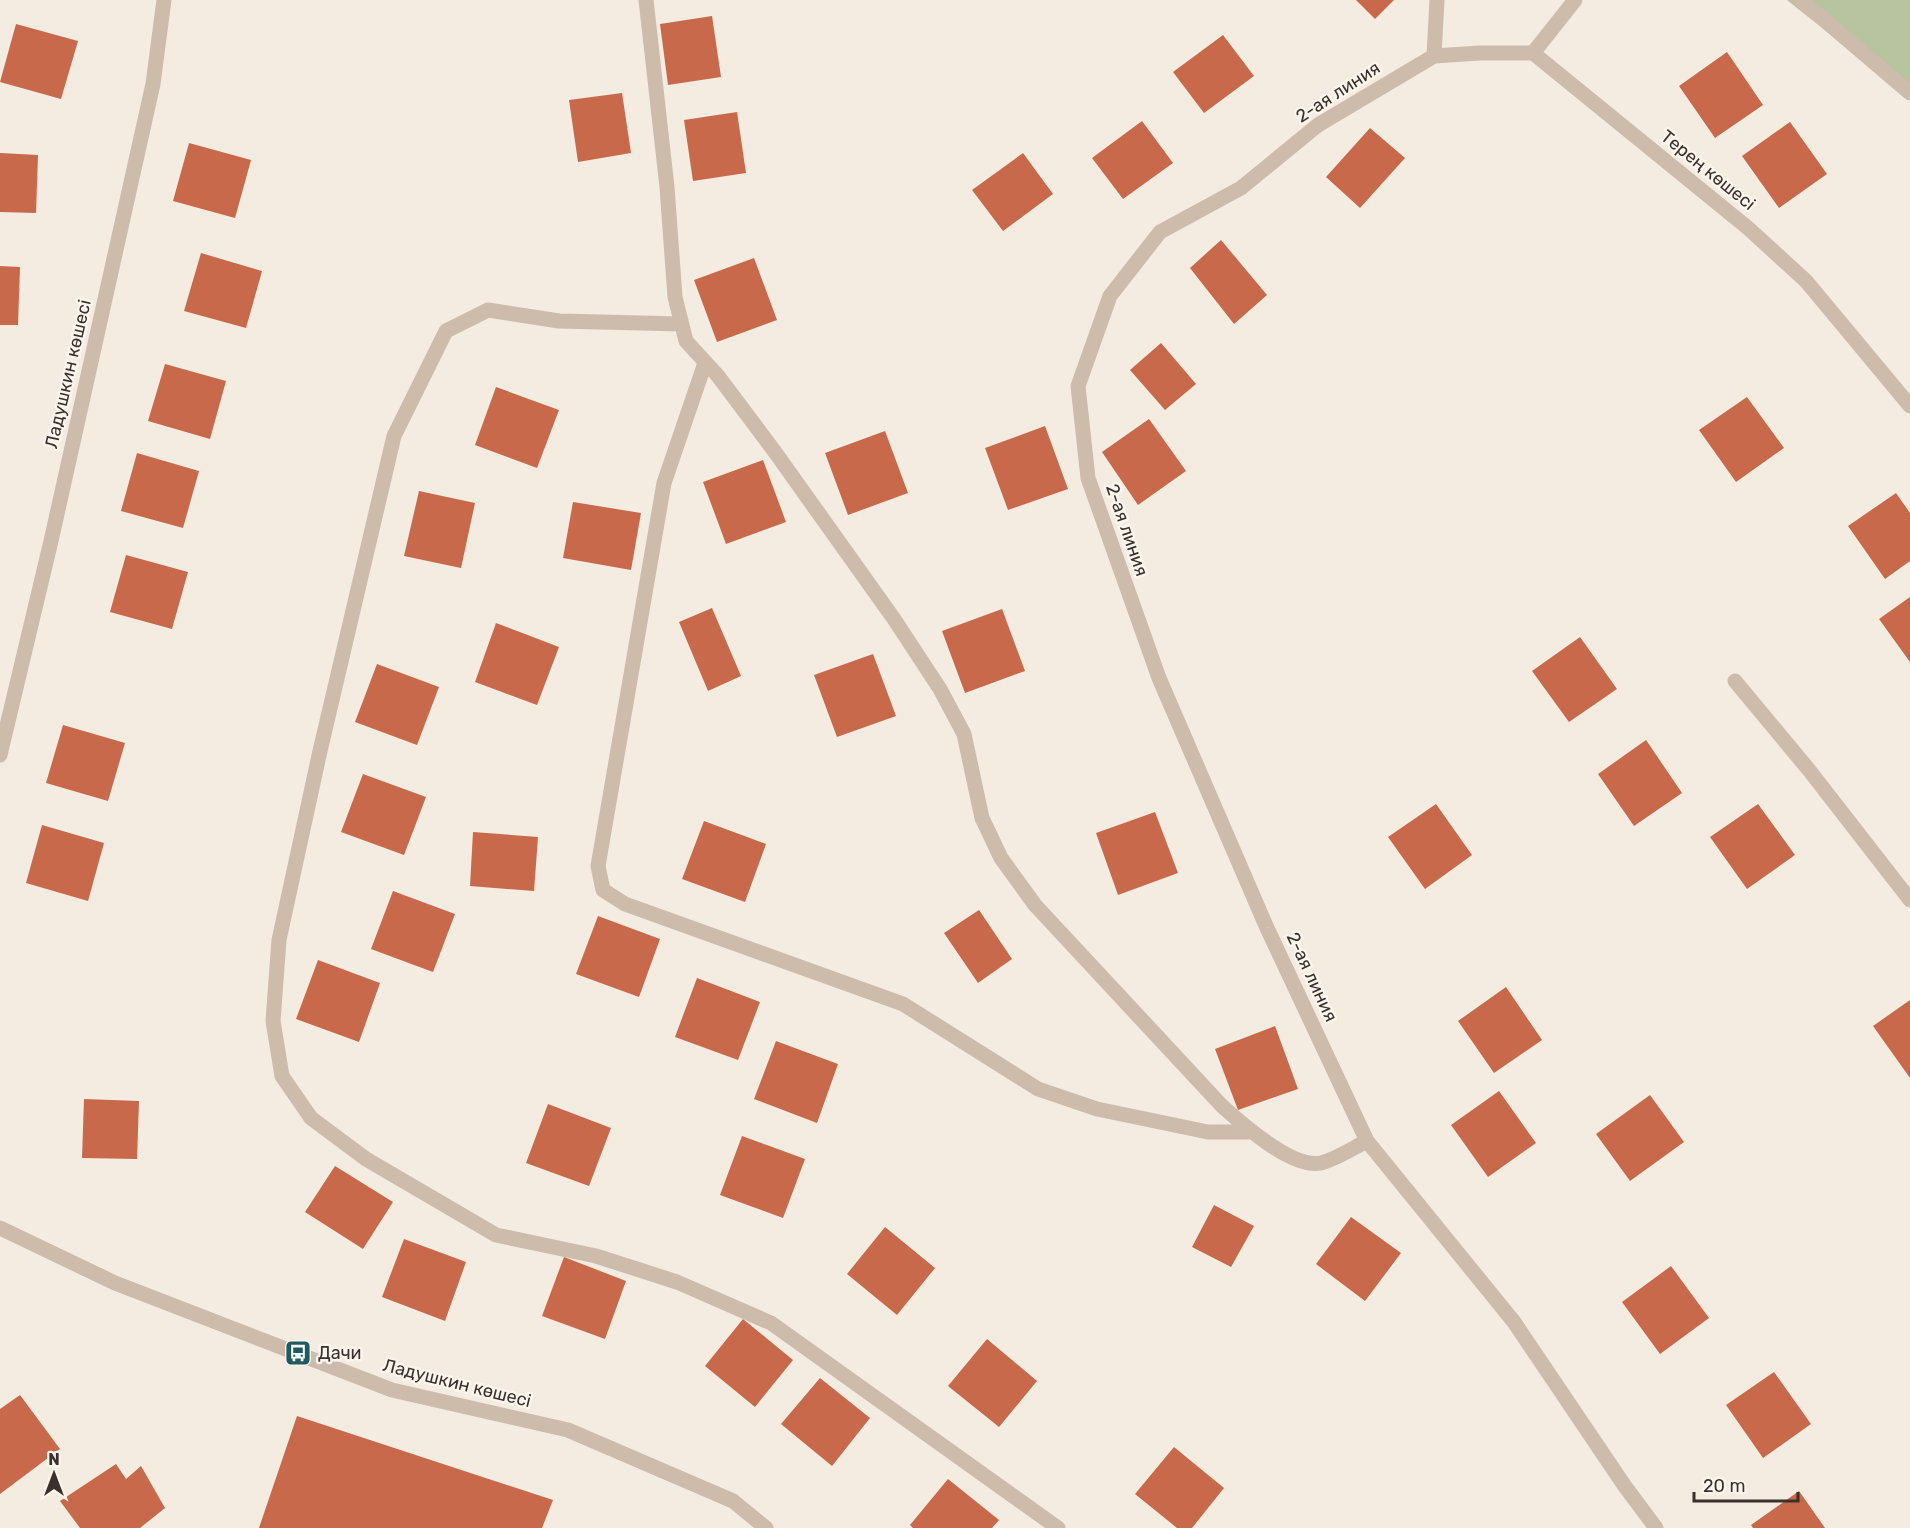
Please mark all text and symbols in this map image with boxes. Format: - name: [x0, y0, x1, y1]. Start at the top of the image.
- street label: 2-ая линия: [1292, 57, 1384, 127]
- street label: Терең көшесі: [1656, 125, 1760, 215]
- street label: Ладушкин көшесі: [40, 297, 96, 451]
- street label: 2-ая линия: [1101, 481, 1153, 579]
- street label: 2-ая линия: [1282, 929, 1342, 1025]
- bus stop icon: Дачи: [283, 1338, 313, 1368]
- place label: Дачи: [318, 1342, 362, 1364]
- street label: Ладушкин көшесі: [381, 1354, 533, 1412]
- north arrow: [24, 1444, 84, 1504]
- text: N: [48, 1450, 60, 1469]
- scale bar: [1694, 1465, 1798, 1503]
- text: 20 m: [1703, 1475, 1745, 1497]

